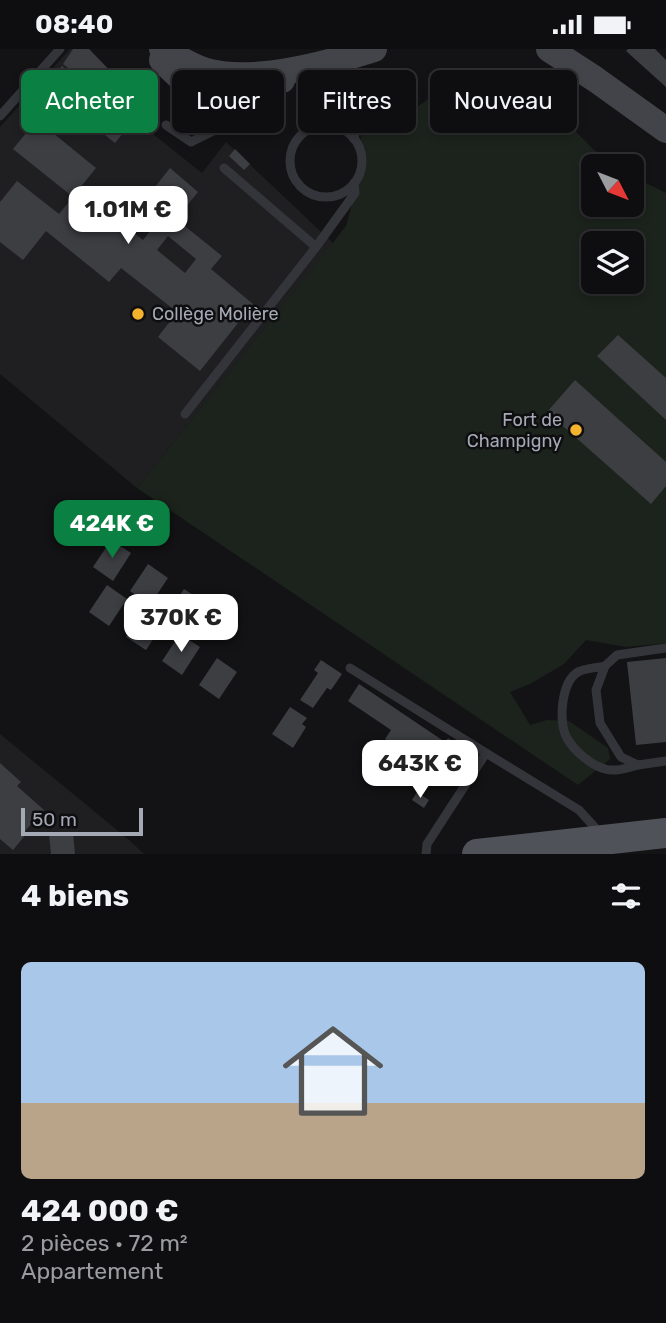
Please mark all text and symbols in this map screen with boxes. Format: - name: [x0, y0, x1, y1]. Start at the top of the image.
- text: 08:40: [35, 9, 113, 40]
- chip: Acheter: [21, 70, 158, 133]
- chip: Louer: [172, 70, 284, 133]
- chip: Filtres: [298, 70, 416, 133]
- chip: Nouveau: [430, 70, 577, 133]
- north arrow: [581, 154, 644, 217]
- map controls: [581, 154, 644, 294]
- pin: 1.01M €: [63, 187, 193, 246]
- text: 1.01M €: [85, 195, 171, 223]
- button: layers: [581, 231, 644, 294]
- place label: Collège Molière: [152, 303, 279, 325]
- marker: Collège Molière: [130, 306, 146, 322]
- place label: Fort de Champigny: [467, 409, 562, 452]
- marker: Fort de Champigny: [568, 422, 584, 438]
- pin: 424K €: [55, 501, 169, 560]
- text: 424K €: [70, 509, 154, 537]
- pin: 370K €: [124, 595, 238, 654]
- text: 370K €: [140, 603, 222, 631]
- pin: 643K €: [363, 741, 477, 800]
- text: 643K €: [378, 749, 462, 777]
- scale bar: [21, 805, 144, 837]
- text: 50 m: [32, 808, 77, 831]
- icon: filters: [607, 877, 645, 915]
- text: 4 biens: [21, 878, 129, 914]
- icon: home: [270, 1008, 396, 1134]
- text: 424 000 €: [21, 1193, 179, 1229]
- text: 2 pièces · 72 m²: [21, 1229, 188, 1257]
- text: Appartement: [21, 1257, 163, 1285]

